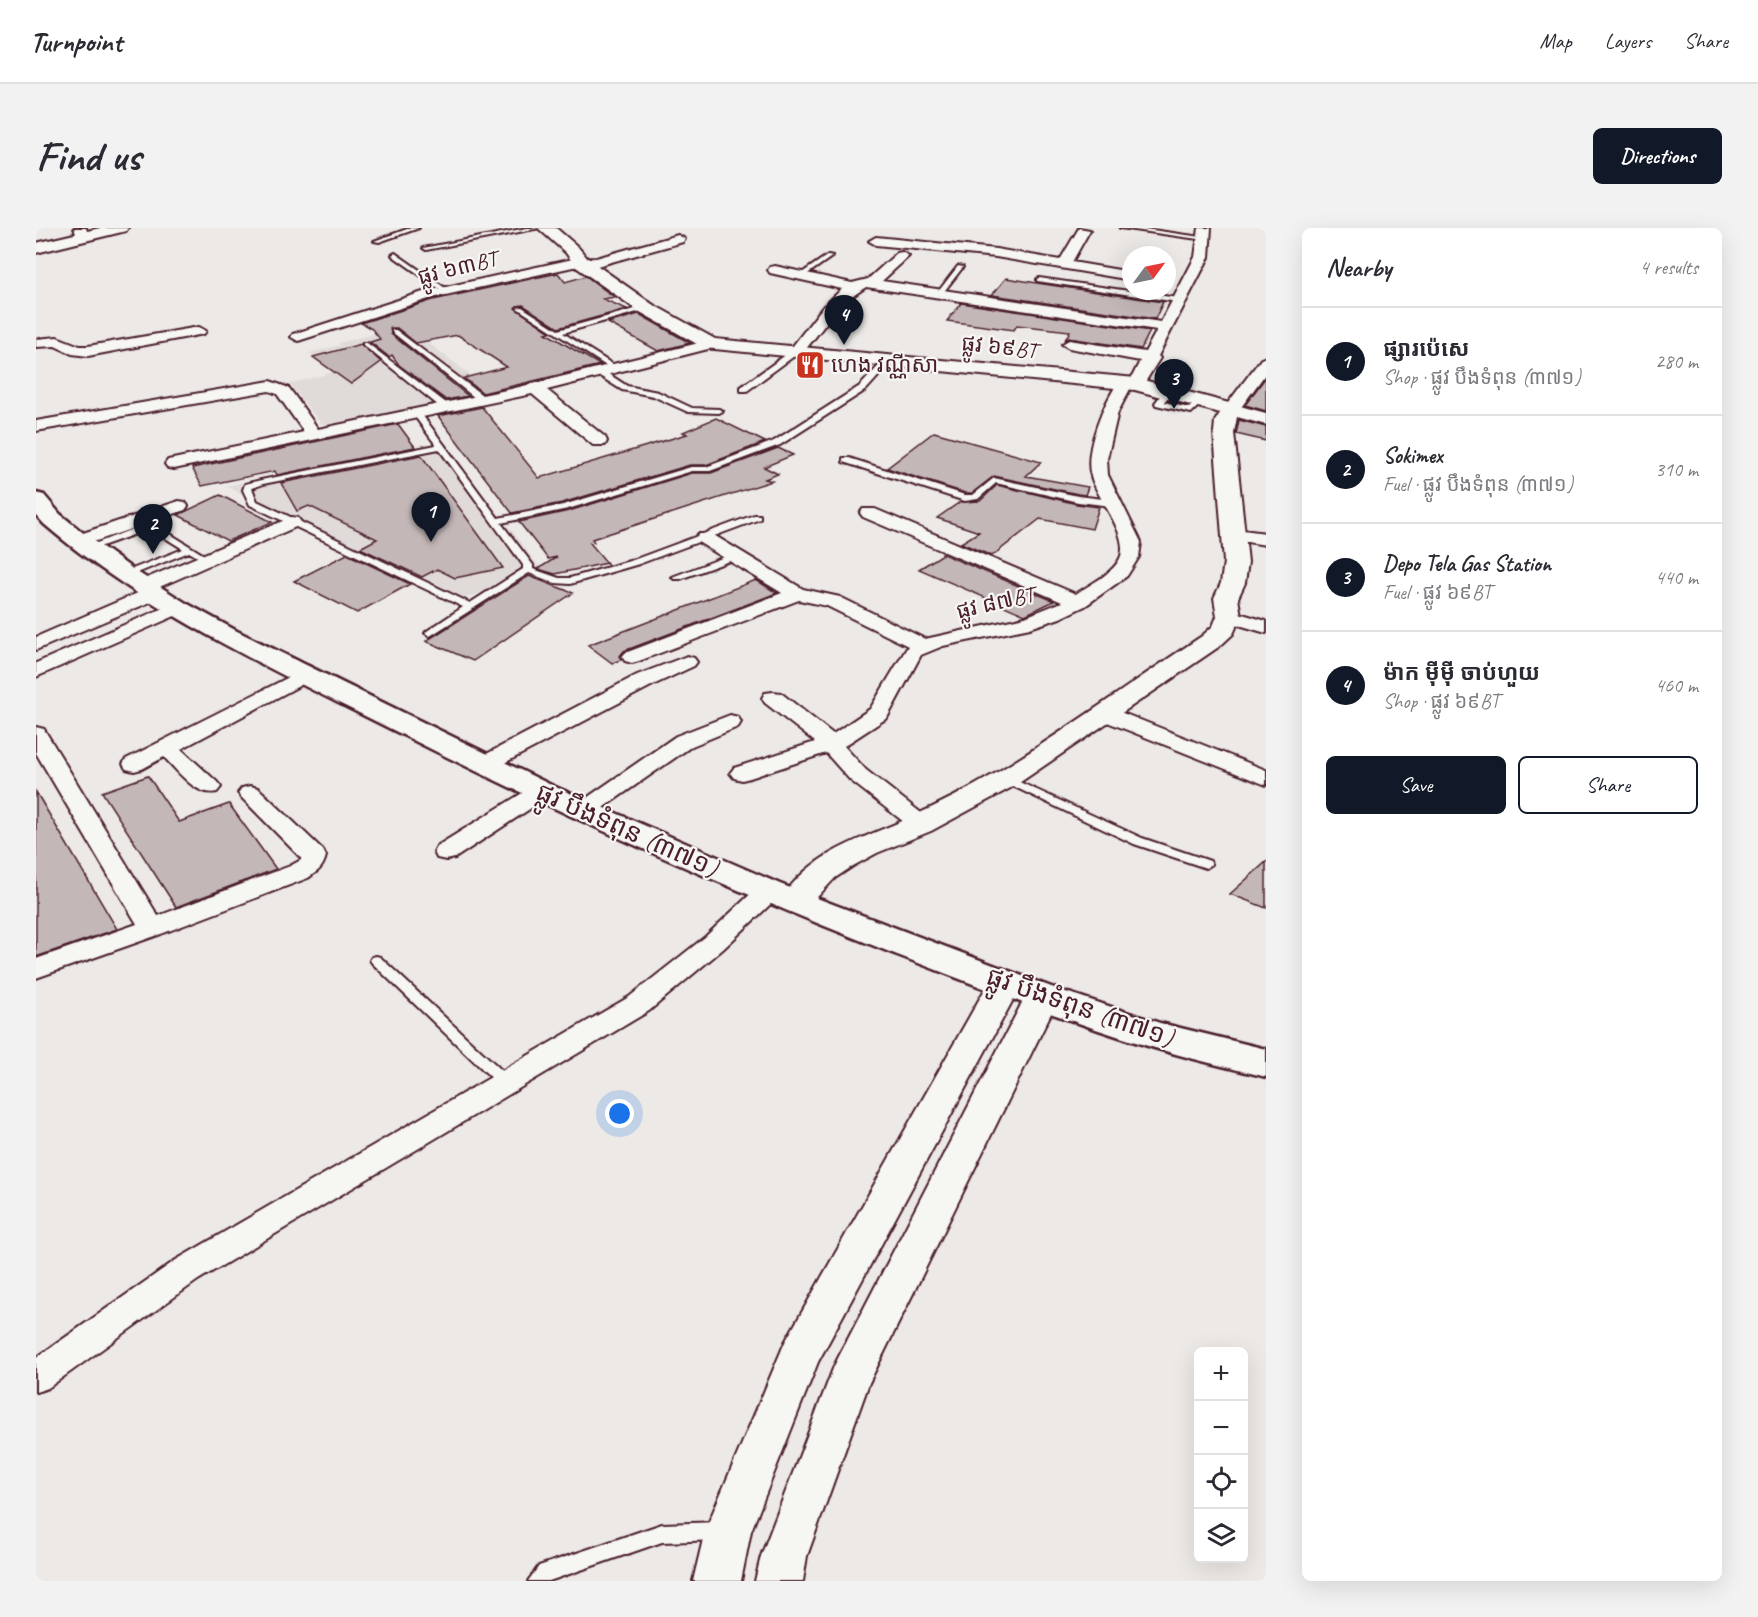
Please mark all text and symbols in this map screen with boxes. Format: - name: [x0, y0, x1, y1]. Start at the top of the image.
- text: Turnpoint: [30, 24, 122, 59]
- text: Map: [1539, 28, 1572, 54]
- text: Layers: [1605, 28, 1651, 54]
- text: Share: [1684, 28, 1728, 54]
- button: Directions: [1593, 128, 1722, 184]
- text: Find us: [36, 130, 141, 183]
- street label: ផ្លូវ ៦៣BT: [415, 243, 506, 297]
- north arrow: [1122, 246, 1176, 300]
- text: Nearby: [1326, 251, 1391, 284]
- text: 4 results: [1639, 255, 1698, 280]
- pin: 4: [824, 296, 864, 345]
- street label: ផ្លូវ ៦៩BT: [959, 329, 1044, 371]
- text: ផ្សារប៉េសេ: [1383, 335, 1469, 363]
- restaurant icon: ហេង វណ្ណីសា: [794, 349, 826, 381]
- text: 1: [1341, 349, 1350, 374]
- text: 280 m: [1655, 349, 1698, 374]
- place label: ហេង វណ្ណីសា: [831, 351, 938, 379]
- pin: 3: [1154, 360, 1194, 409]
- text: Shop · ផ្លូវ បឹងទំពុន (៣៧១): [1383, 365, 1581, 390]
- text: Sokimex: [1383, 442, 1443, 470]
- text: 2: [1341, 457, 1350, 482]
- text: 310 m: [1655, 457, 1698, 482]
- text: Fuel · ផ្លូវ បឹងទំពុន (៣៧១): [1383, 472, 1573, 497]
- pin: 1: [412, 492, 450, 542]
- pin: 2: [134, 504, 172, 554]
- text: Depo Tela Gas Station: [1383, 550, 1551, 578]
- text: 3: [1341, 565, 1350, 590]
- text: 440 m: [1655, 565, 1698, 590]
- street label: ផ្លូវ ៨៧BT: [954, 579, 1043, 631]
- text: Fuel · ផ្លូវ ៦៩BT: [1383, 580, 1491, 605]
- text: ម៉ាក ម៉ីម៉ី ចាប់ហួយ: [1383, 659, 1540, 687]
- text: 4: [1341, 673, 1350, 698]
- text: 460 m: [1655, 673, 1698, 698]
- text: Shop · ផ្លូវ ៦៩BT: [1383, 689, 1499, 714]
- button: Save: [1326, 756, 1506, 814]
- button: Share: [1518, 756, 1698, 814]
- street label: ផ្លូវ បឹងទំពុន (៣៧១): [528, 775, 724, 892]
- street label: ផ្លូវ បឹងទំពុន (៣៧១): [980, 960, 1179, 1061]
- your location: [605, 1099, 634, 1128]
- map controls: [1194, 1347, 1248, 1563]
- button: +: [1194, 1347, 1248, 1401]
- button: −: [1194, 1401, 1248, 1455]
- button: locate: [1194, 1455, 1248, 1509]
- button: layers: [1194, 1509, 1248, 1563]

